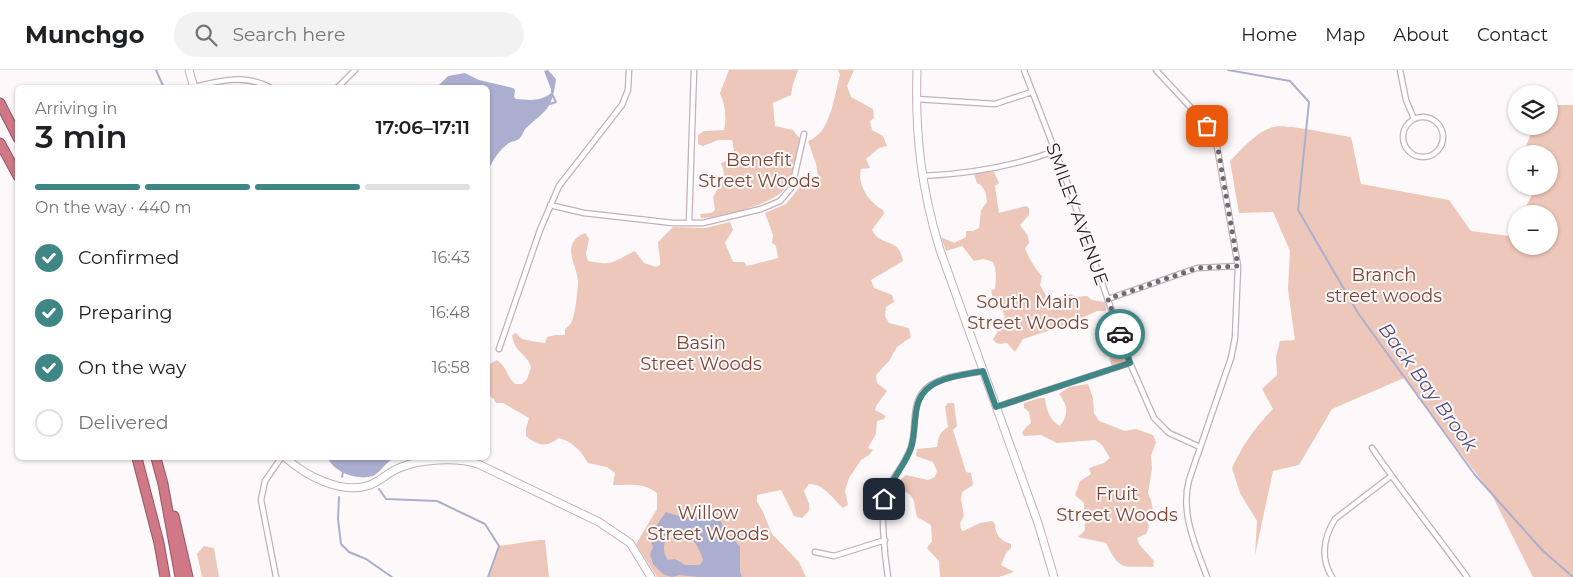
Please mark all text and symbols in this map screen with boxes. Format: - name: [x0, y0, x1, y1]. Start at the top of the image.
- search box: [174, 12, 524, 57]
- text: Munchgo: [25, 20, 144, 49]
- icon: search: [192, 21, 220, 49]
- text: Search here: [232, 23, 345, 46]
- text: Home: [1241, 24, 1297, 46]
- text: Map: [1325, 24, 1365, 46]
- text: About: [1393, 24, 1449, 46]
- text: Contact: [1477, 24, 1548, 46]
- map controls: [1508, 85, 1558, 255]
- button: layers: [1508, 85, 1558, 135]
- text: Arriving in: [35, 99, 117, 118]
- pin: [1186, 105, 1228, 147]
- icon: bag: [1193, 112, 1221, 140]
- text: 17:06–17:11: [376, 116, 470, 139]
- text: 3 min: [35, 117, 127, 156]
- street label: SMILEY AVENUE: [1041, 140, 1113, 288]
- button: +: [1508, 145, 1558, 195]
- park label: Benefit Street Woods: [698, 149, 820, 192]
- text: On the way · 440 m: [35, 198, 191, 217]
- button: −: [1508, 205, 1558, 255]
- icon: check: [35, 244, 63, 272]
- text: Confirmed: [78, 246, 179, 269]
- text: 16:43: [432, 248, 470, 267]
- park label: Branch street woods: [1326, 264, 1442, 307]
- park label: South Main Street Woods: [967, 291, 1089, 334]
- icon: check: [35, 299, 63, 327]
- text: Preparing: [78, 301, 173, 324]
- text: 16:48: [430, 303, 470, 322]
- courier: [1095, 309, 1145, 359]
- water label: Back Bay Brook: [1374, 318, 1483, 456]
- icon: car: [1106, 320, 1134, 348]
- park label: Basin Street Woods: [640, 332, 762, 375]
- icon: check: [35, 354, 63, 382]
- text: On the way: [78, 356, 186, 379]
- text: 16:58: [432, 358, 470, 377]
- text: Delivered: [78, 411, 169, 434]
- pin: [863, 478, 905, 520]
- park label: Fruit Street Woods: [1056, 483, 1178, 526]
- icon: home: [870, 485, 898, 513]
- park label: Willow Street Woods: [647, 502, 769, 545]

